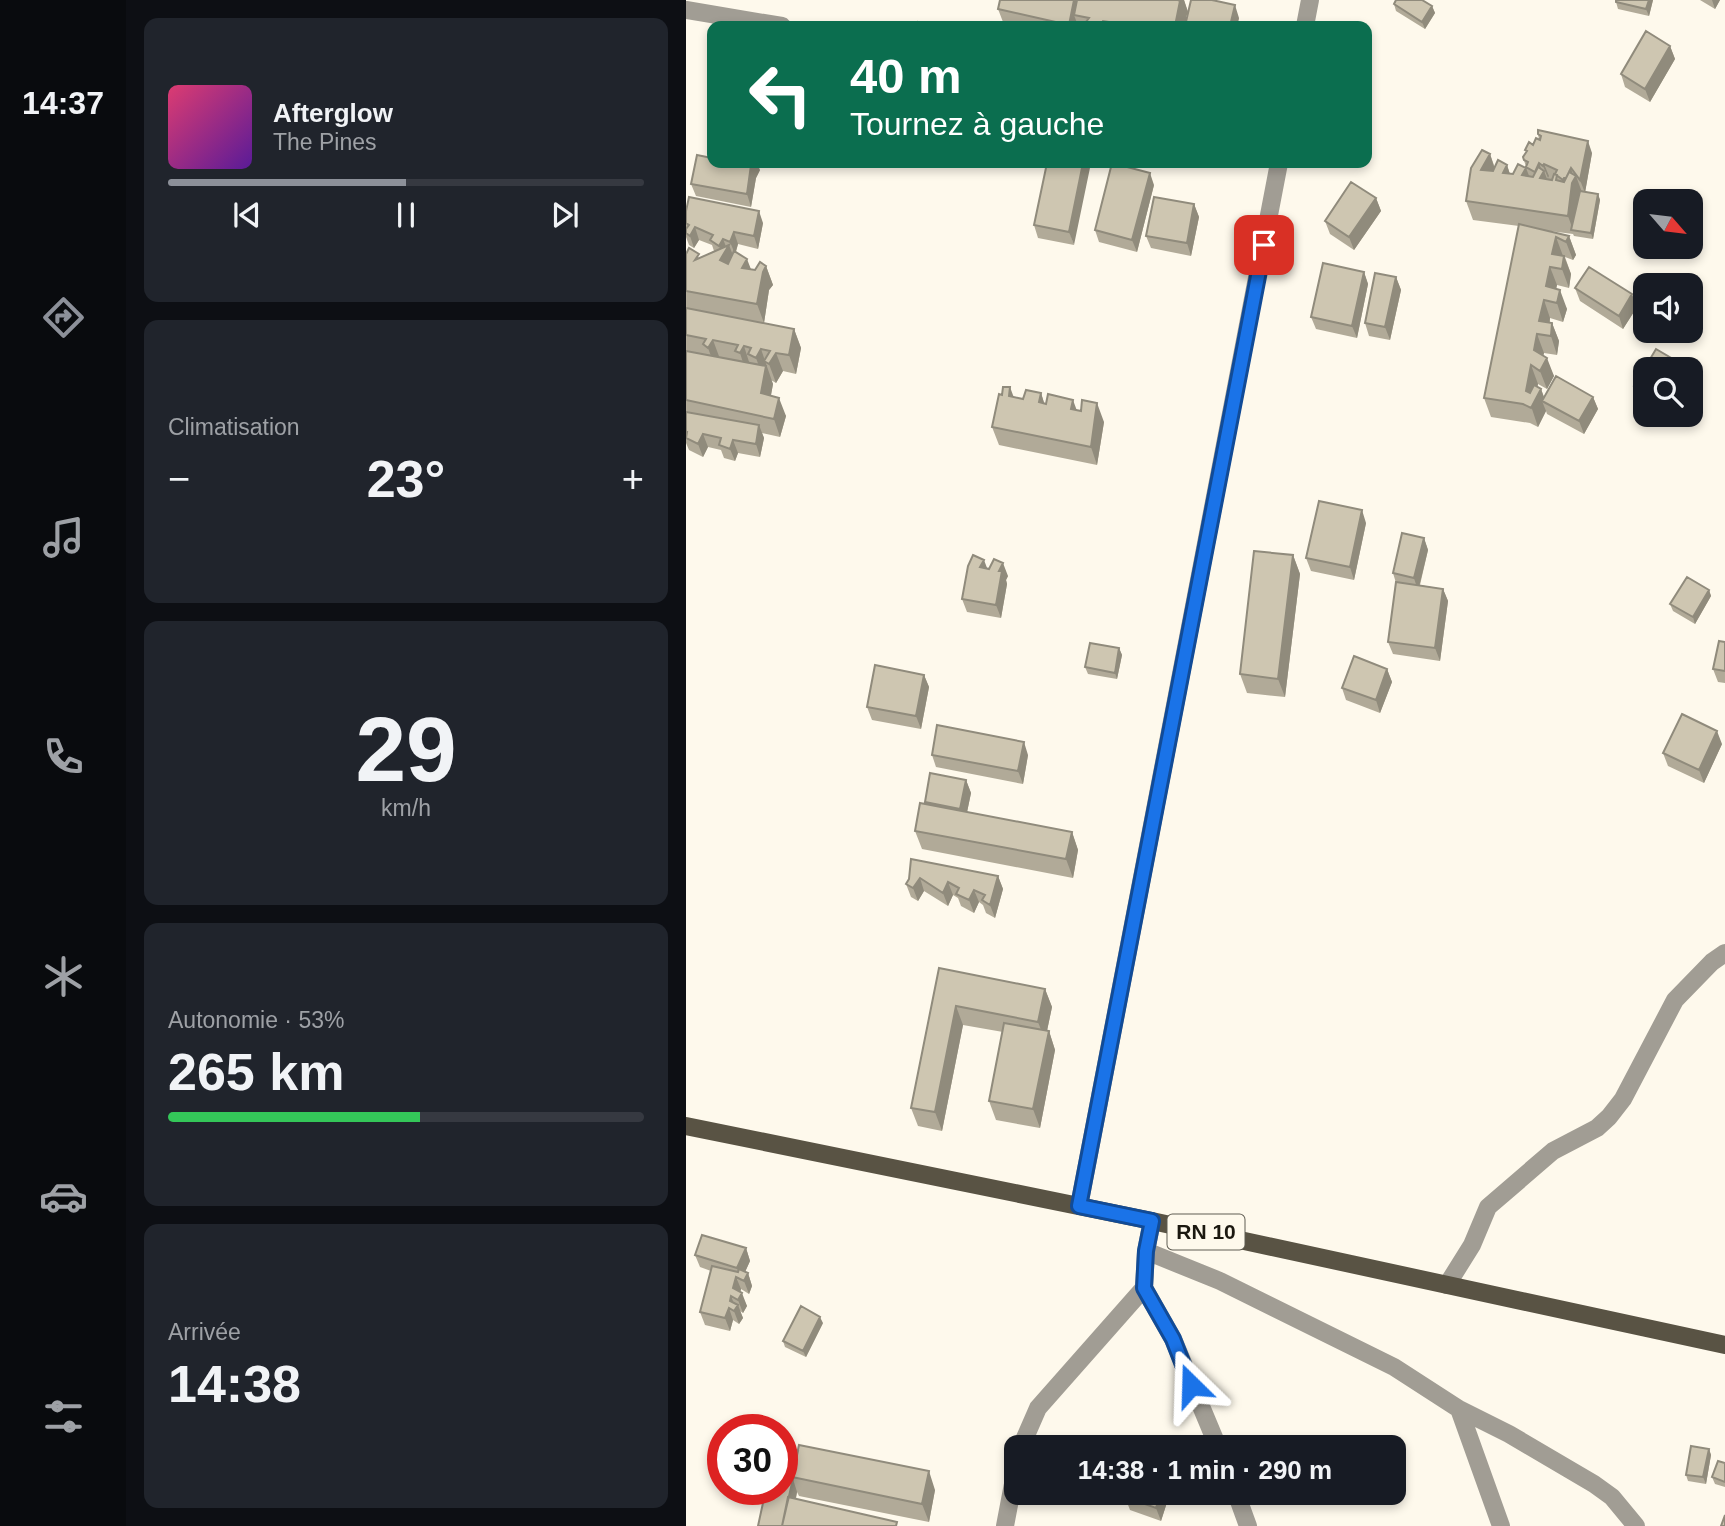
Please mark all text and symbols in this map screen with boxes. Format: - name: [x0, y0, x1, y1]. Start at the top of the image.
- icon: left: [735, 49, 826, 140]
- text: 40 m: [850, 49, 962, 103]
- text: 14:37: [22, 85, 104, 121]
- text: Afterglow: [273, 98, 393, 128]
- text: Tournez à gauche: [850, 106, 1104, 142]
- text: The Pines: [273, 129, 377, 155]
- north arrow: [1633, 189, 1703, 259]
- map controls: [1633, 189, 1703, 427]
- icon: previous: [228, 196, 266, 234]
- icon: pause: [387, 196, 425, 234]
- icon: next: [546, 196, 584, 234]
- pin: [1234, 215, 1294, 275]
- icon: arrive: [1245, 226, 1283, 264]
- button: sound: [1633, 273, 1703, 343]
- icon: directions: [39, 293, 88, 342]
- button: search: [1633, 357, 1703, 427]
- text: Climatisation: [168, 414, 300, 440]
- text: 23°: [367, 450, 445, 508]
- text: −: [168, 458, 190, 500]
- text: +: [622, 458, 644, 500]
- icon: music: [39, 513, 88, 562]
- text: 29: [355, 699, 457, 800]
- icon: phone: [39, 732, 88, 781]
- text: km/h: [381, 795, 431, 821]
- icon: climate: [39, 952, 88, 1001]
- text: Autonomie · 53%: [168, 1007, 344, 1033]
- text: 265 km: [168, 1043, 344, 1101]
- icon: car: [39, 1172, 88, 1221]
- road number: RN 10: [1168, 1214, 1244, 1250]
- text: Arrivée: [168, 1319, 241, 1345]
- position arrow: [1154, 1348, 1228, 1422]
- text: 14:38: [168, 1355, 301, 1413]
- icon: filters: [39, 1392, 88, 1441]
- speed limit sign: 30: [707, 1414, 798, 1505]
- text: 14:38 · 1 min · 290 m: [1078, 1455, 1332, 1485]

